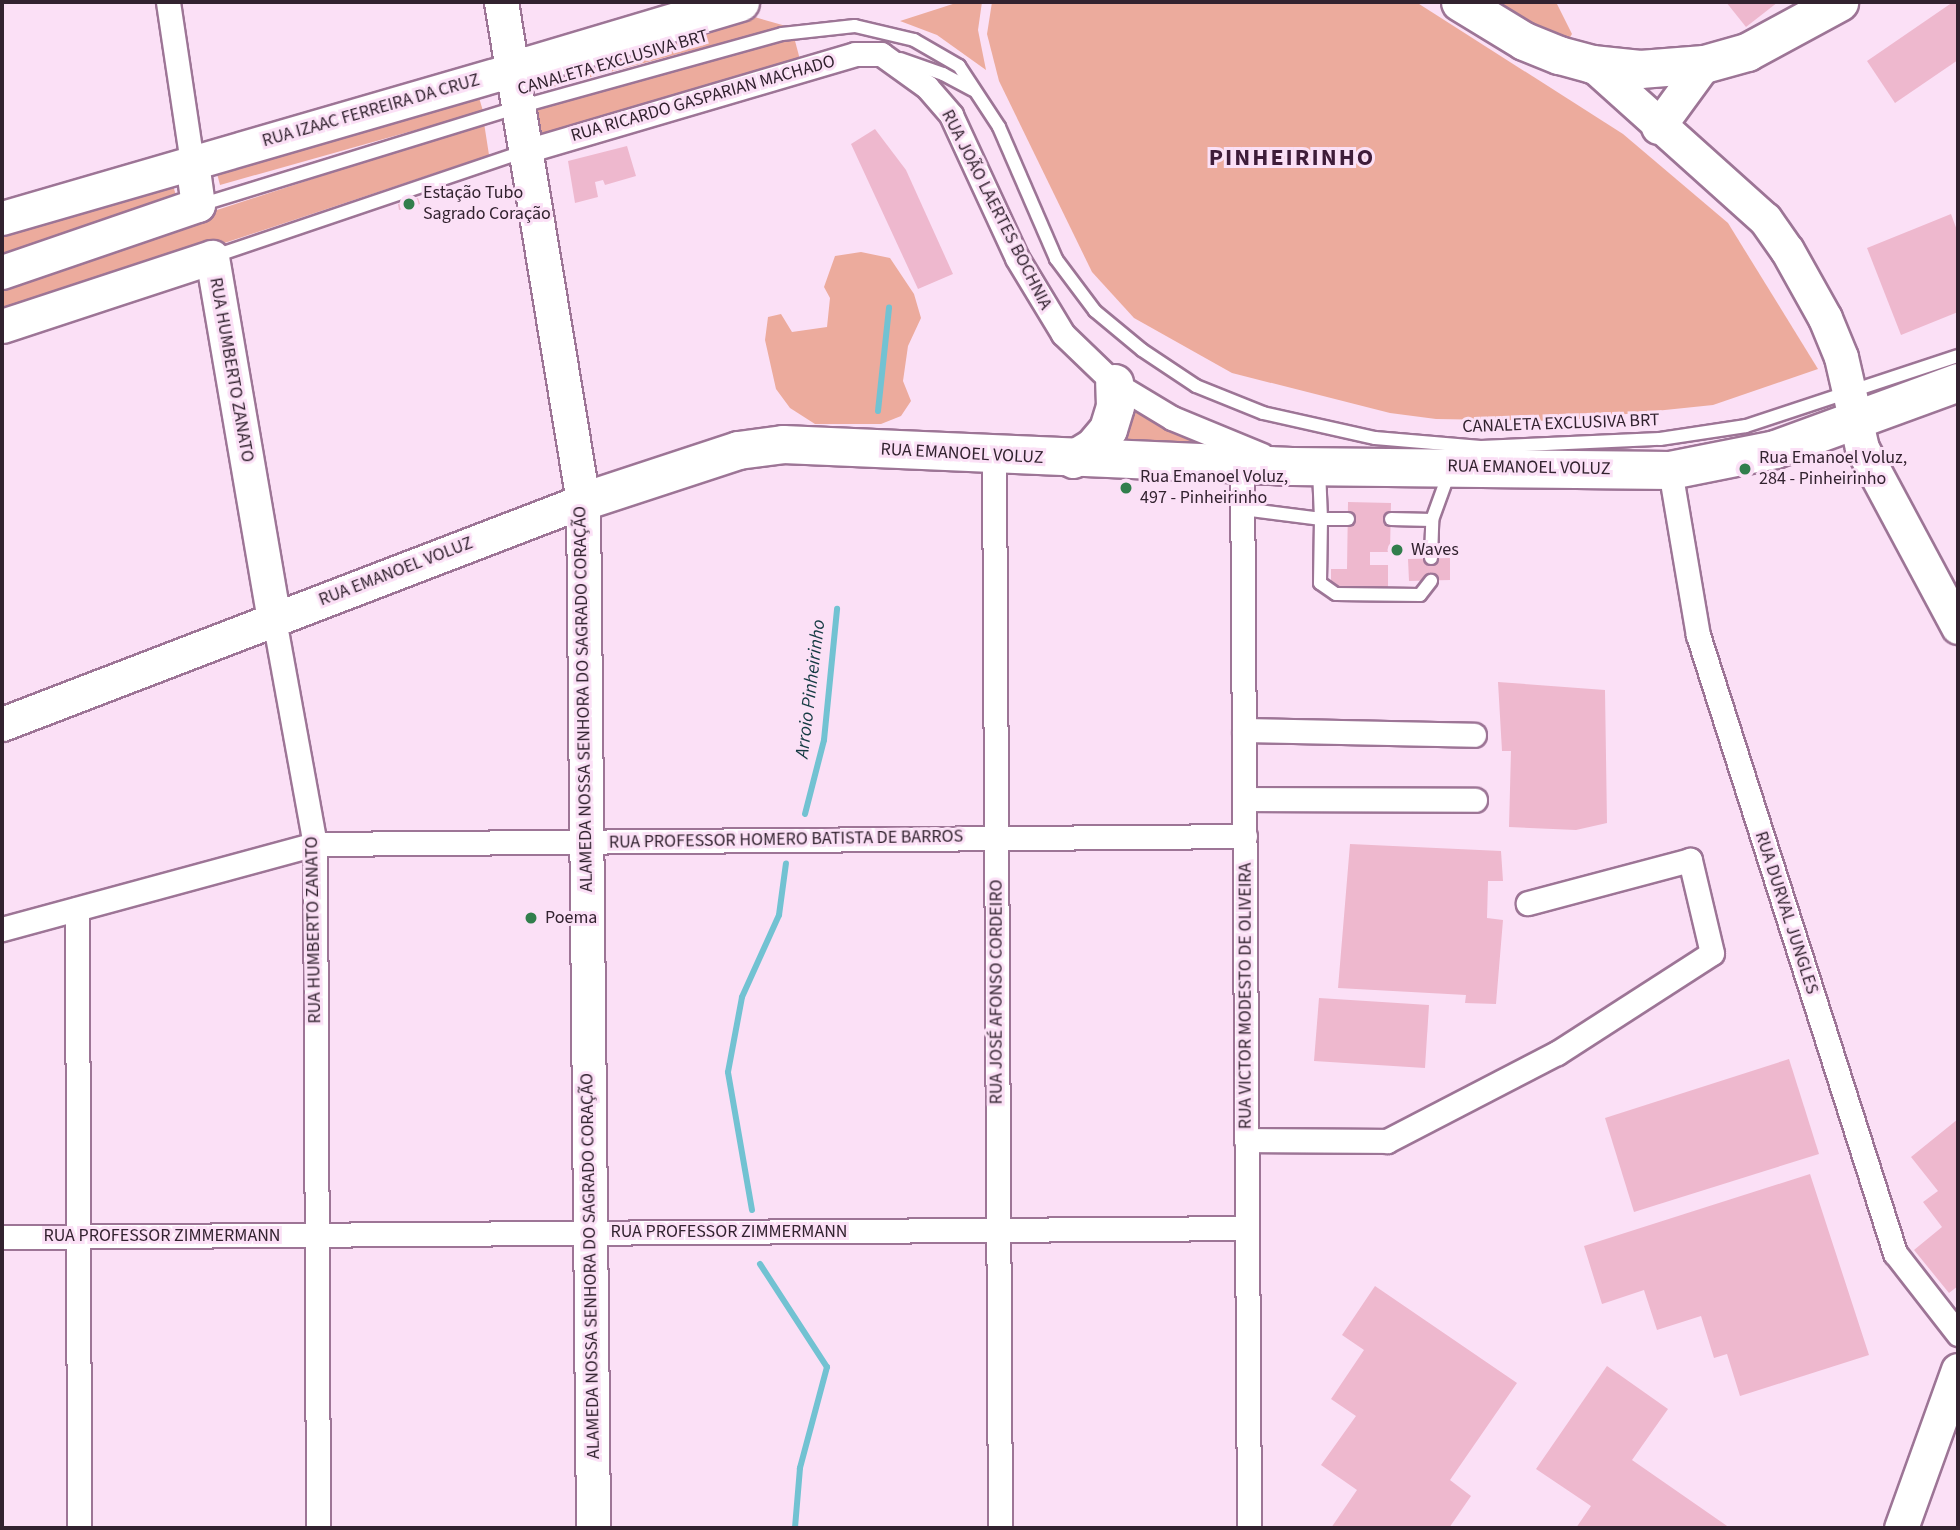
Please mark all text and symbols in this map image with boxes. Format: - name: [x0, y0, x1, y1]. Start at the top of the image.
- street label: CANALETA EXCLUSIVA BRT: [515, 25, 711, 101]
- street label: RUA RICARDO GASPARIAN MACHADO: [568, 51, 838, 147]
- street label: RUA IZAAC FERREIRA DA CRUZ: [260, 70, 482, 152]
- street label: RUA JOÃO LAERTES BOCHNIA: [936, 106, 1056, 314]
- district label: PINHEIRINHO: [1210, 144, 1374, 172]
- place label: Estação Tubo Sagrado Coração: [423, 183, 551, 226]
- marker: Estação Tubo Sagrado Coração: [401, 196, 417, 212]
- street label: RUA HUMBERTO ZANATO: [204, 276, 258, 464]
- street label: CANALETA EXCLUSIVA BRT: [1462, 410, 1660, 438]
- street label: RUA EMANOEL VOLUZ: [880, 439, 1044, 469]
- place label: Rua Emanoel Voluz, 284 - Pinheirinho: [1759, 448, 1907, 490]
- street label: RUA EMANOEL VOLUZ: [1447, 456, 1611, 480]
- marker: Rua Emanoel Voluz, 284 - Pinheirinho: [1737, 461, 1753, 477]
- place label: Rua Emanoel Voluz, 497 - Pinheirinho: [1140, 467, 1288, 510]
- marker: Rua Emanoel Voluz, 497 - Pinheirinho: [1118, 480, 1134, 496]
- street label: ALAMEDA NOSSA SENHORA DO SAGRADO CORAÇÃO: [570, 506, 598, 892]
- street label: RUA EMANOEL VOLUZ: [316, 533, 476, 611]
- place label: Waves: [1411, 539, 1459, 561]
- marker: Waves: [1389, 542, 1405, 558]
- water label: Arroio Pinheirinho: [791, 618, 831, 760]
- street label: RUA PROFESSOR HOMERO BATISTA DE BARROS: [609, 826, 963, 854]
- street label: RUA DURVAL JUNGLES: [1749, 829, 1823, 997]
- street label: RUA HUMBERTO ZANATO: [302, 836, 326, 1024]
- street label: RUA VICTOR MODESTO DE OLIVEIRA: [1235, 863, 1257, 1129]
- street label: RUA JOSÉ AFONSO CORDEIRO: [986, 880, 1008, 1104]
- place label: Poema: [545, 907, 597, 929]
- marker: Poema: [523, 910, 539, 926]
- street label: ALAMEDA NOSSA SENHORA DO SAGRADO CORAÇÃO: [577, 1073, 605, 1459]
- street label: RUA PROFESSOR ZIMMERMANN: [611, 1221, 847, 1243]
- street label: RUA PROFESSOR ZIMMERMANN: [44, 1225, 280, 1247]

